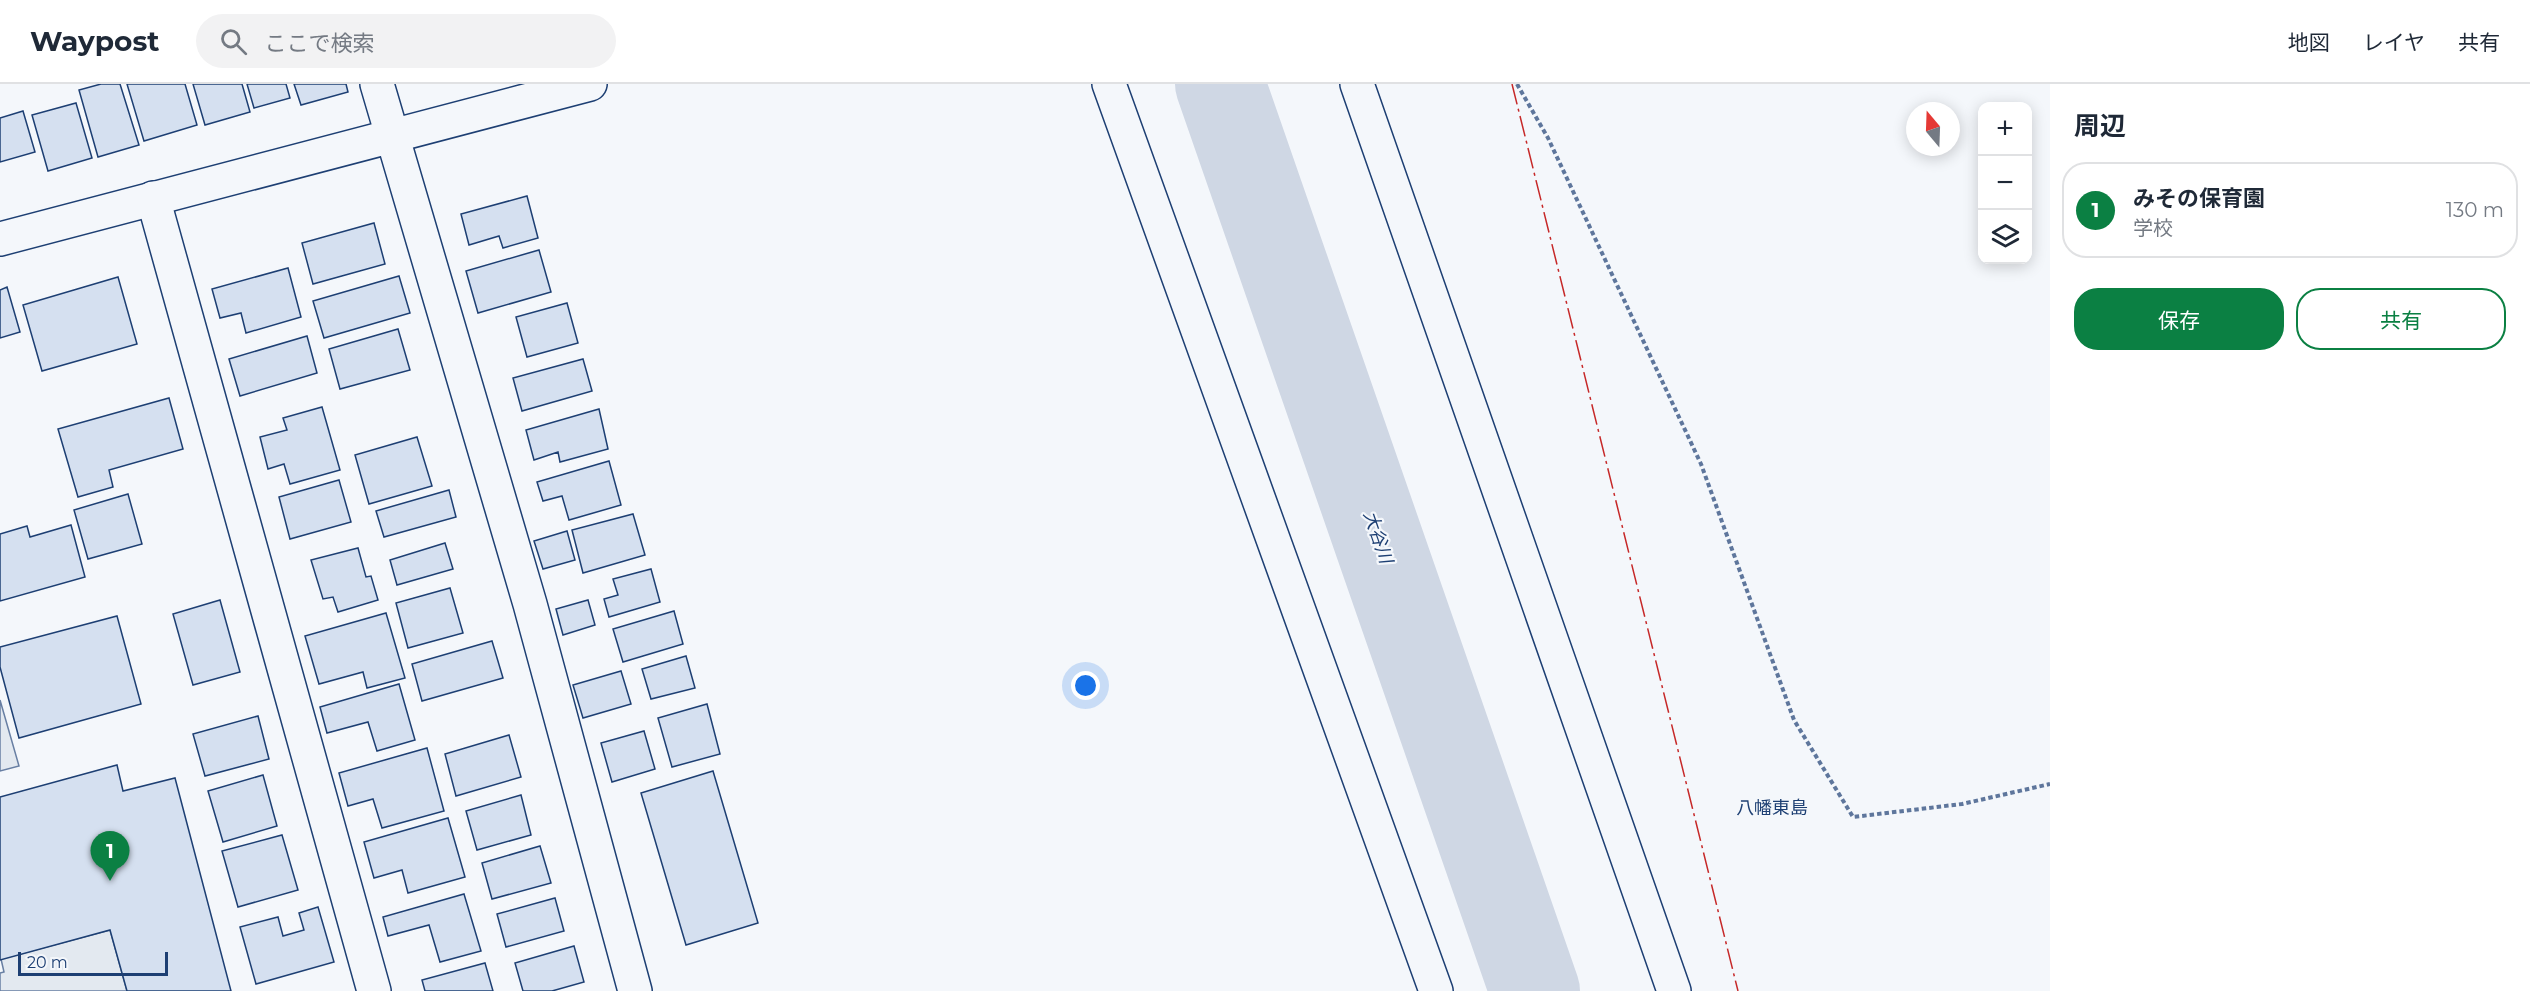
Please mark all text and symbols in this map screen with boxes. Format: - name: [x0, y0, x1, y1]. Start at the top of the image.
- search box: [196, 14, 616, 68]
- text: Waypost: [30, 24, 160, 58]
- icon: search: [217, 25, 250, 58]
- text: ここで検索: [265, 30, 375, 57]
- text: 地図: [2288, 30, 2330, 55]
- text: レイヤ: [2363, 30, 2425, 55]
- text: 共有: [2458, 30, 2500, 55]
- north arrow: [1906, 102, 1960, 156]
- map controls: [1978, 102, 2032, 264]
- button: +: [1978, 102, 2032, 156]
- text: 周辺: [2074, 110, 2126, 142]
- button: −: [1978, 156, 2032, 210]
- text: みその保育園: [2133, 185, 2265, 212]
- text: 1: [2092, 198, 2099, 222]
- text: 130 m: [2446, 198, 2504, 222]
- button: layers: [1978, 210, 2032, 264]
- text: 学校: [2133, 216, 2173, 240]
- button: 保存: [2074, 288, 2284, 350]
- button: 共有: [2296, 288, 2506, 350]
- water label: 大谷川: [1359, 508, 1398, 568]
- your location: [1071, 671, 1100, 700]
- district label: 八幡東島: [1736, 797, 1808, 819]
- pin: 1: [90, 832, 130, 881]
- scale bar: [18, 949, 168, 976]
- text: 20 m: [27, 953, 68, 972]

